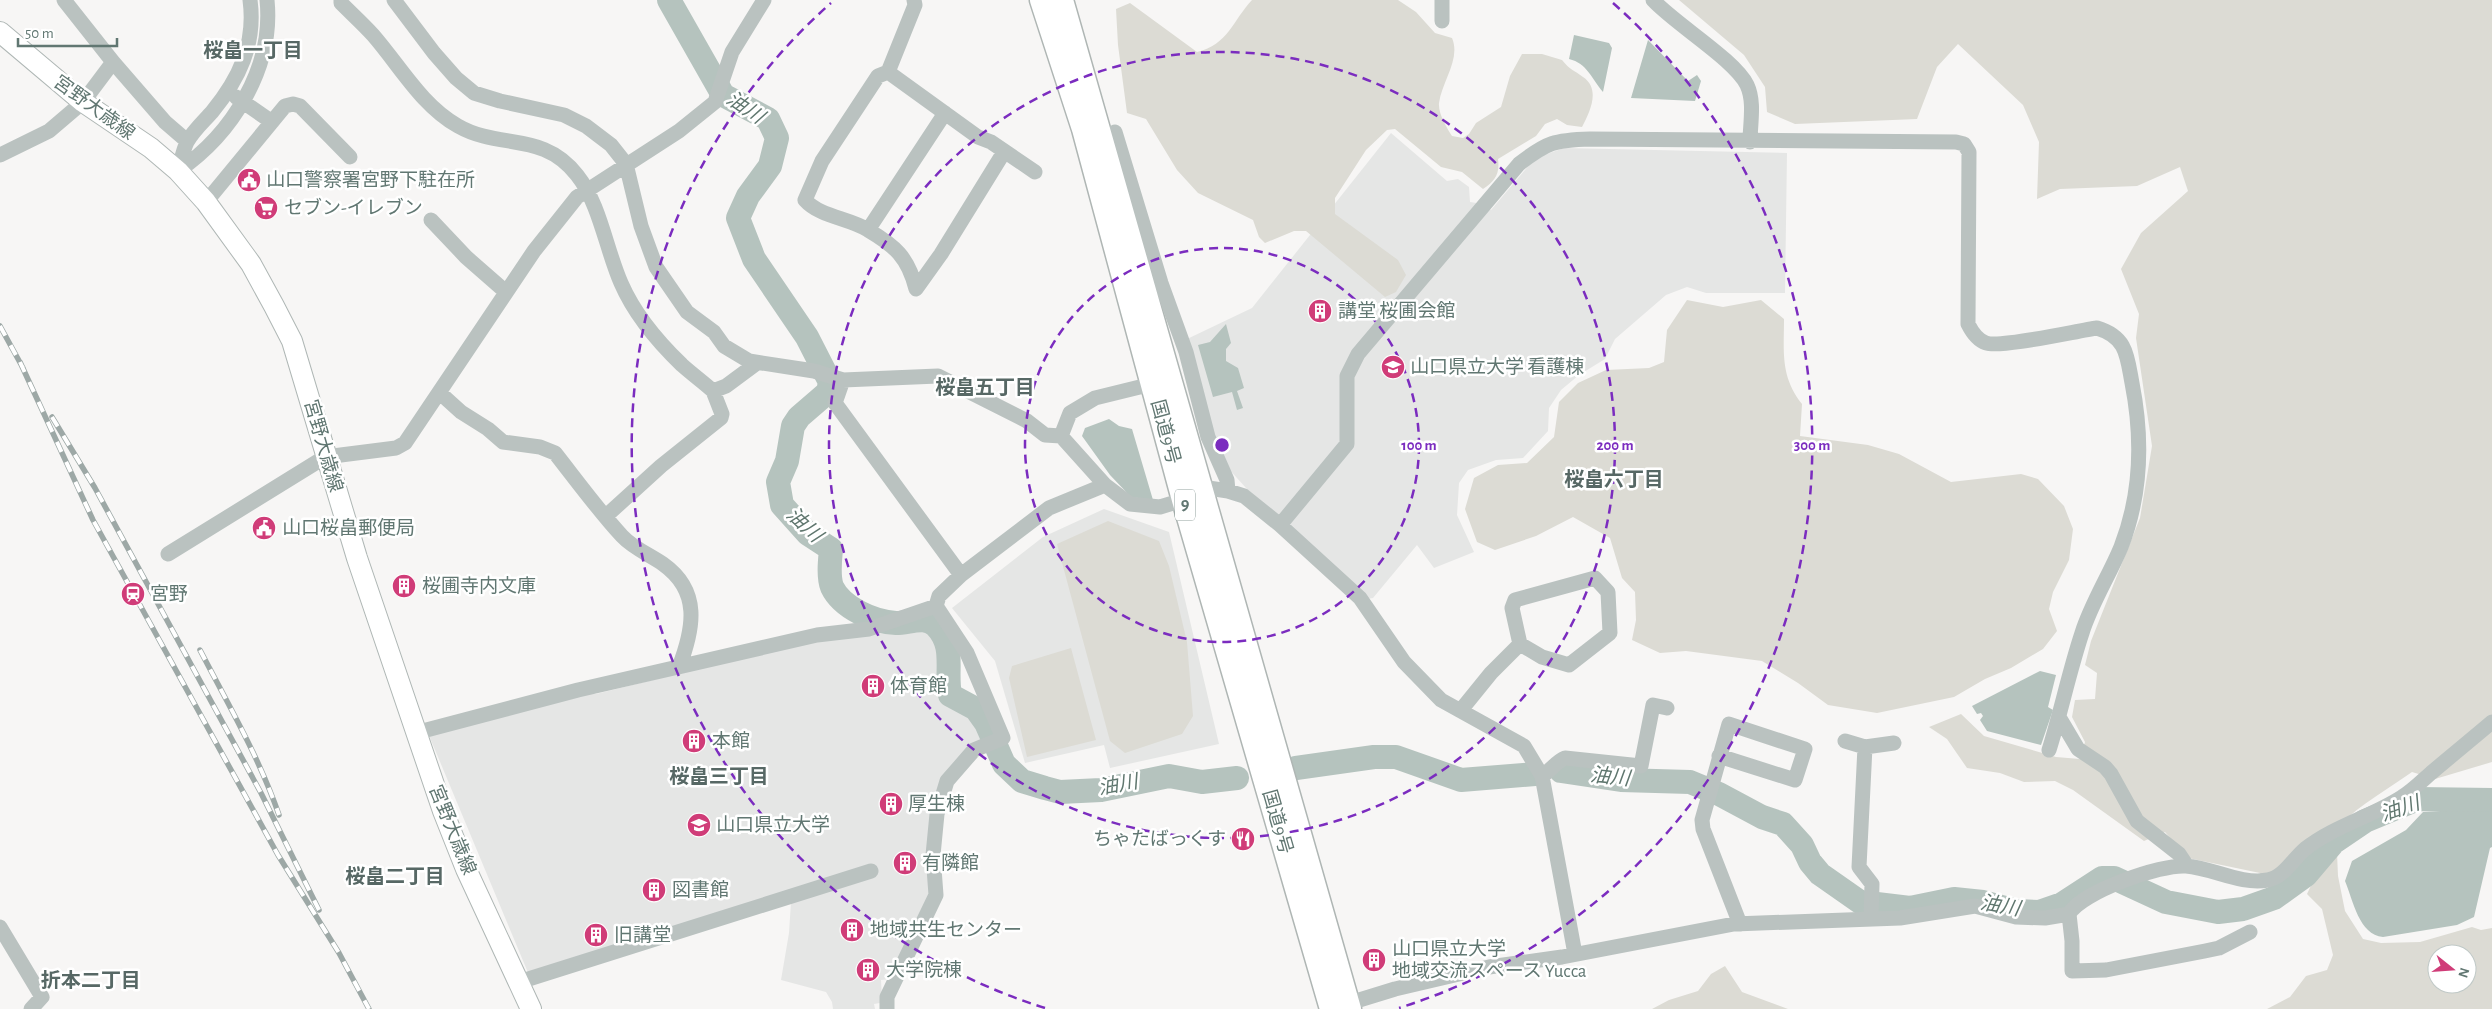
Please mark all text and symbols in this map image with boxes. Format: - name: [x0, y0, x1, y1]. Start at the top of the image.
- scale bar: [18, 15, 116, 47]
- text: 50 m: [25, 26, 54, 41]
- district label: 桜畠一丁目: [203, 40, 303, 61]
- street label: 宮野大歳線: [50, 71, 139, 144]
- water label: 油川: [723, 88, 769, 129]
- public building icon: 山口警察署宮野下駐在所: [236, 167, 262, 193]
- place label: 山口警察署宮野下駐在所: [266, 169, 475, 190]
- supermarket icon: セブン-イレブン: [253, 195, 279, 221]
- place label: セブン-イレブン: [284, 197, 423, 218]
- building icon: 講堂 桜圃会館: [1307, 298, 1333, 324]
- place label: 講堂 桜圃会館: [1338, 300, 1455, 321]
- school or university icon: 山口県立大学 看護棟: [1380, 354, 1406, 380]
- place label: 山口県立大学 看護棟: [1410, 356, 1584, 377]
- district label: 桜畠五丁目: [935, 377, 1035, 398]
- street label: 宮野大歳線: [301, 397, 347, 494]
- street label: 国道9号: [1147, 397, 1184, 466]
- centre of rings: [1213, 436, 1231, 454]
- text: 100 m: [1401, 438, 1437, 453]
- text: 200 m: [1596, 438, 1634, 453]
- text: 300 m: [1794, 438, 1830, 453]
- district label: 桜畠六丁目: [1564, 469, 1664, 490]
- road number: 9: [1175, 490, 1195, 520]
- water label: 油川: [783, 503, 828, 547]
- public building icon: 山口桜畠郵便局: [251, 515, 277, 541]
- place label: 山口桜畠郵便局: [282, 517, 415, 538]
- building icon: 桜圃寺内文庫: [391, 573, 417, 599]
- place label: 桜圃寺内文庫: [422, 575, 536, 596]
- station icon: 宮野: [120, 581, 146, 607]
- place label: 宮野: [150, 584, 188, 604]
- building icon: 体育館: [860, 673, 886, 699]
- place label: 体育館: [890, 676, 947, 696]
- building icon: 本館: [681, 728, 707, 754]
- place label: 本館: [712, 731, 750, 751]
- water label: 油川: [1589, 764, 1633, 789]
- district label: 桜畠三丁目: [669, 766, 769, 787]
- water label: 油川: [1096, 770, 1141, 798]
- street label: 宮野大歳線: [425, 782, 480, 878]
- street label: 国道9号: [1259, 787, 1296, 856]
- building icon: 厚生棟: [878, 791, 904, 817]
- water label: 油川: [2378, 791, 2424, 825]
- place label: 厚生棟: [908, 793, 965, 814]
- school or university icon: 山口県立大学: [686, 812, 712, 838]
- place label: 山口県立大学: [716, 814, 830, 835]
- restaurant icon: ちゃたばっくす: [1230, 826, 1256, 852]
- place label: ちゃたばっくす: [1093, 829, 1226, 849]
- building icon: 有隣館: [892, 850, 918, 876]
- place label: 有隣館: [922, 852, 979, 873]
- district label: 桜畠二丁目: [345, 866, 445, 887]
- building icon: 図書館: [641, 877, 667, 903]
- place label: 図書館: [672, 880, 729, 900]
- water label: 油川: [1979, 892, 2024, 920]
- building icon: 地域共生センター: [839, 917, 865, 943]
- place label: 地域共生センター: [870, 920, 1022, 940]
- building icon: 旧講堂: [583, 922, 609, 948]
- place label: 旧講堂: [614, 925, 671, 945]
- place label: 山口県立大学 地域交流スペース Yucca: [1392, 938, 1587, 981]
- north arrow: [2427, 944, 2477, 994]
- building icon: 山口県立大学 地域交流スペース Yucca: [1361, 947, 1387, 973]
- building icon: 大学院棟: [855, 957, 881, 983]
- place label: 大学院棟: [886, 959, 962, 980]
- text: N: [2455, 966, 2472, 979]
- district label: 折本二丁目: [41, 970, 141, 991]

